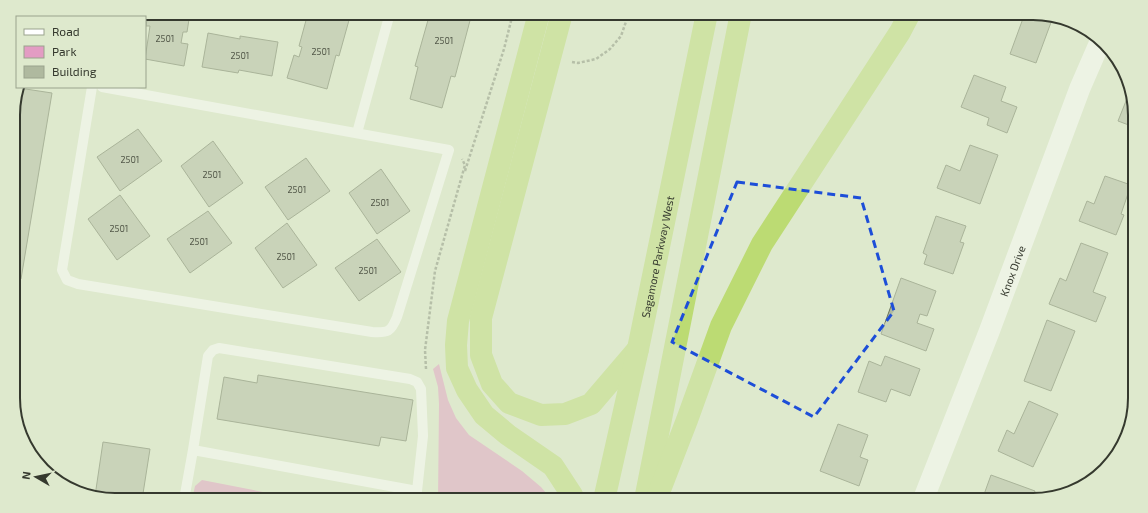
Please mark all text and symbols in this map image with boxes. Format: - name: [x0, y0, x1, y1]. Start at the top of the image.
- legend: [16, 16, 146, 88]
- text: Road: [52, 24, 80, 38]
- house number: 2501: [156, 33, 174, 44]
- house number: 2501: [435, 35, 453, 46]
- text: Park: [52, 44, 77, 58]
- house number: 2501: [312, 46, 330, 57]
- house number: 2501: [231, 50, 249, 61]
- text: Building: [52, 64, 97, 78]
- house number: 2501: [121, 154, 139, 165]
- house number: 2501: [203, 169, 221, 180]
- house number: 2501: [288, 184, 306, 195]
- street label: Sagamore Parkway West: [638, 194, 676, 319]
- house number: 2501: [371, 197, 389, 208]
- house number: 2501: [110, 223, 128, 234]
- house number: 2501: [190, 236, 208, 247]
- street label: Knox Drive: [996, 243, 1027, 298]
- house number: 2501: [277, 251, 295, 262]
- house number: 2501: [359, 265, 377, 276]
- north arrow: [16, 457, 56, 497]
- text: N: [19, 470, 33, 480]

